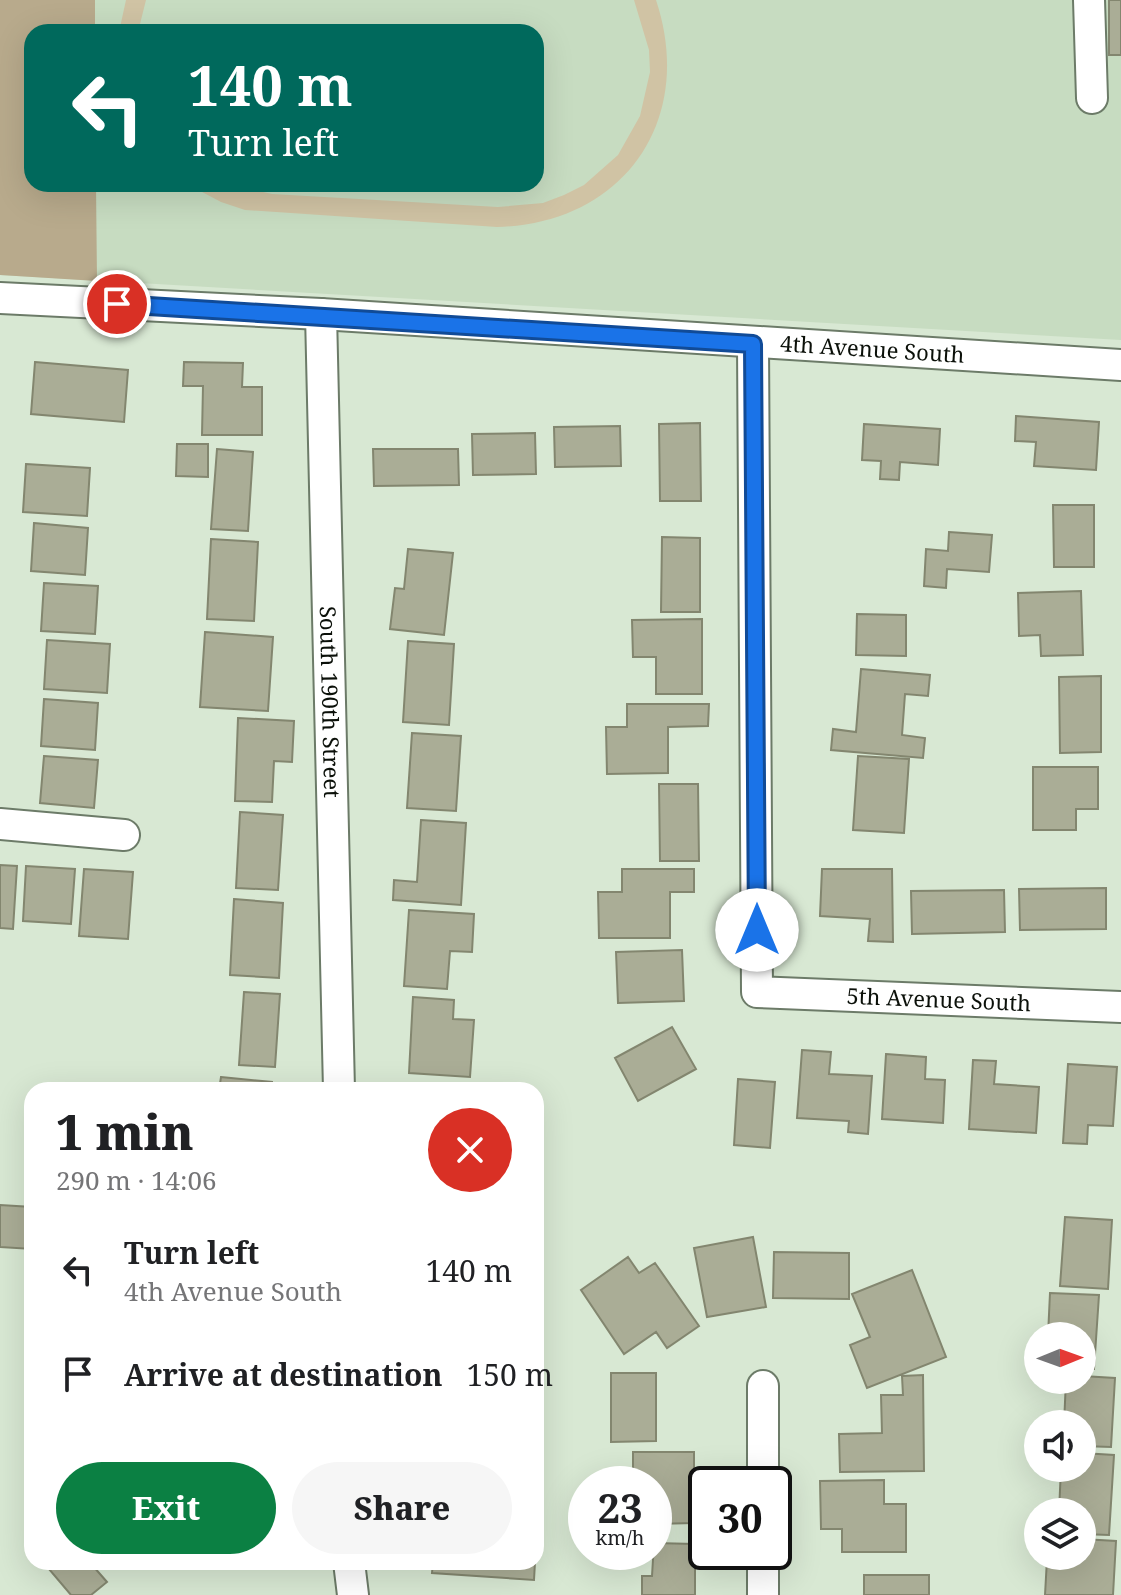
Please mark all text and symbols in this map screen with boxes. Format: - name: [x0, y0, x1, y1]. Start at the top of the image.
- text: 140 m: [188, 46, 353, 122]
- icon: left: [56, 56, 160, 160]
- text: Turn left: [188, 118, 339, 167]
- pin: [83, 270, 151, 338]
- icon: arrive: [95, 282, 139, 326]
- street label: 4th Avenue South: [779, 327, 966, 369]
- street label: South 190th Street: [314, 606, 348, 798]
- position arrow: [715, 888, 799, 972]
- street label: 5th Avenue South: [846, 980, 1032, 1017]
- text: 1 min: [56, 1099, 194, 1164]
- button: close: [428, 1108, 512, 1192]
- text: 290 m · 14:06: [56, 1162, 217, 1198]
- text: Turn left: [124, 1232, 259, 1273]
- icon: left: [56, 1248, 100, 1292]
- text: 140 m: [426, 1250, 512, 1291]
- text: 4th Avenue South: [124, 1273, 342, 1309]
- north arrow: [1024, 1322, 1096, 1394]
- map controls: [1024, 1322, 1096, 1570]
- icon: arrive: [56, 1352, 100, 1396]
- text: Arrive at destination: [124, 1354, 443, 1395]
- text: 150 m: [467, 1354, 553, 1395]
- button: sound: [1024, 1410, 1096, 1482]
- button: Exit: [56, 1462, 276, 1554]
- button: Share: [292, 1462, 512, 1554]
- speed limit sign: 30: [688, 1466, 792, 1570]
- text: 23: [597, 1480, 643, 1535]
- button: layers: [1024, 1498, 1096, 1570]
- text: km/h: [595, 1524, 645, 1551]

